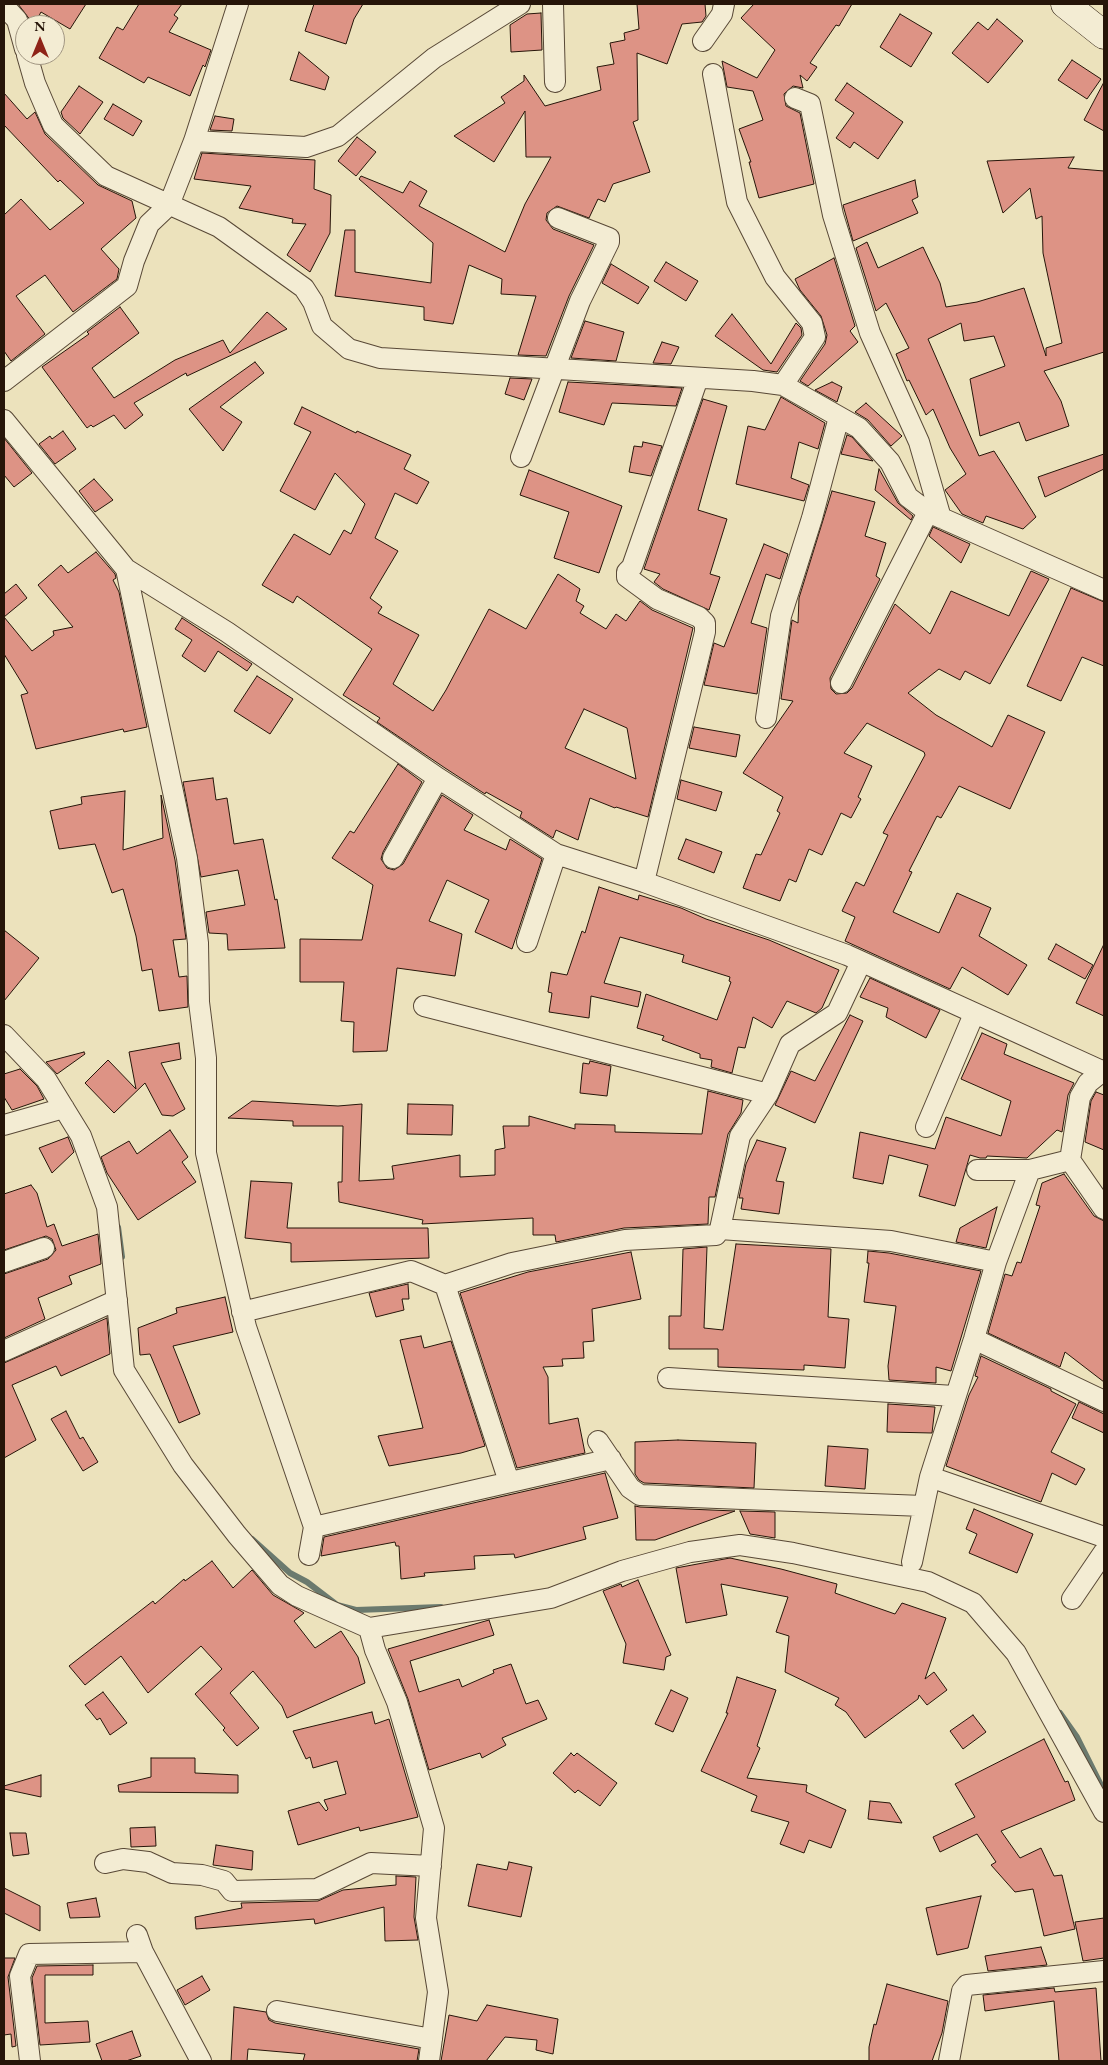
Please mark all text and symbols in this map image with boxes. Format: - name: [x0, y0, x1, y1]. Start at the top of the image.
- north arrow: [15, 15, 65, 65]
- text: N: [34, 17, 46, 35]

